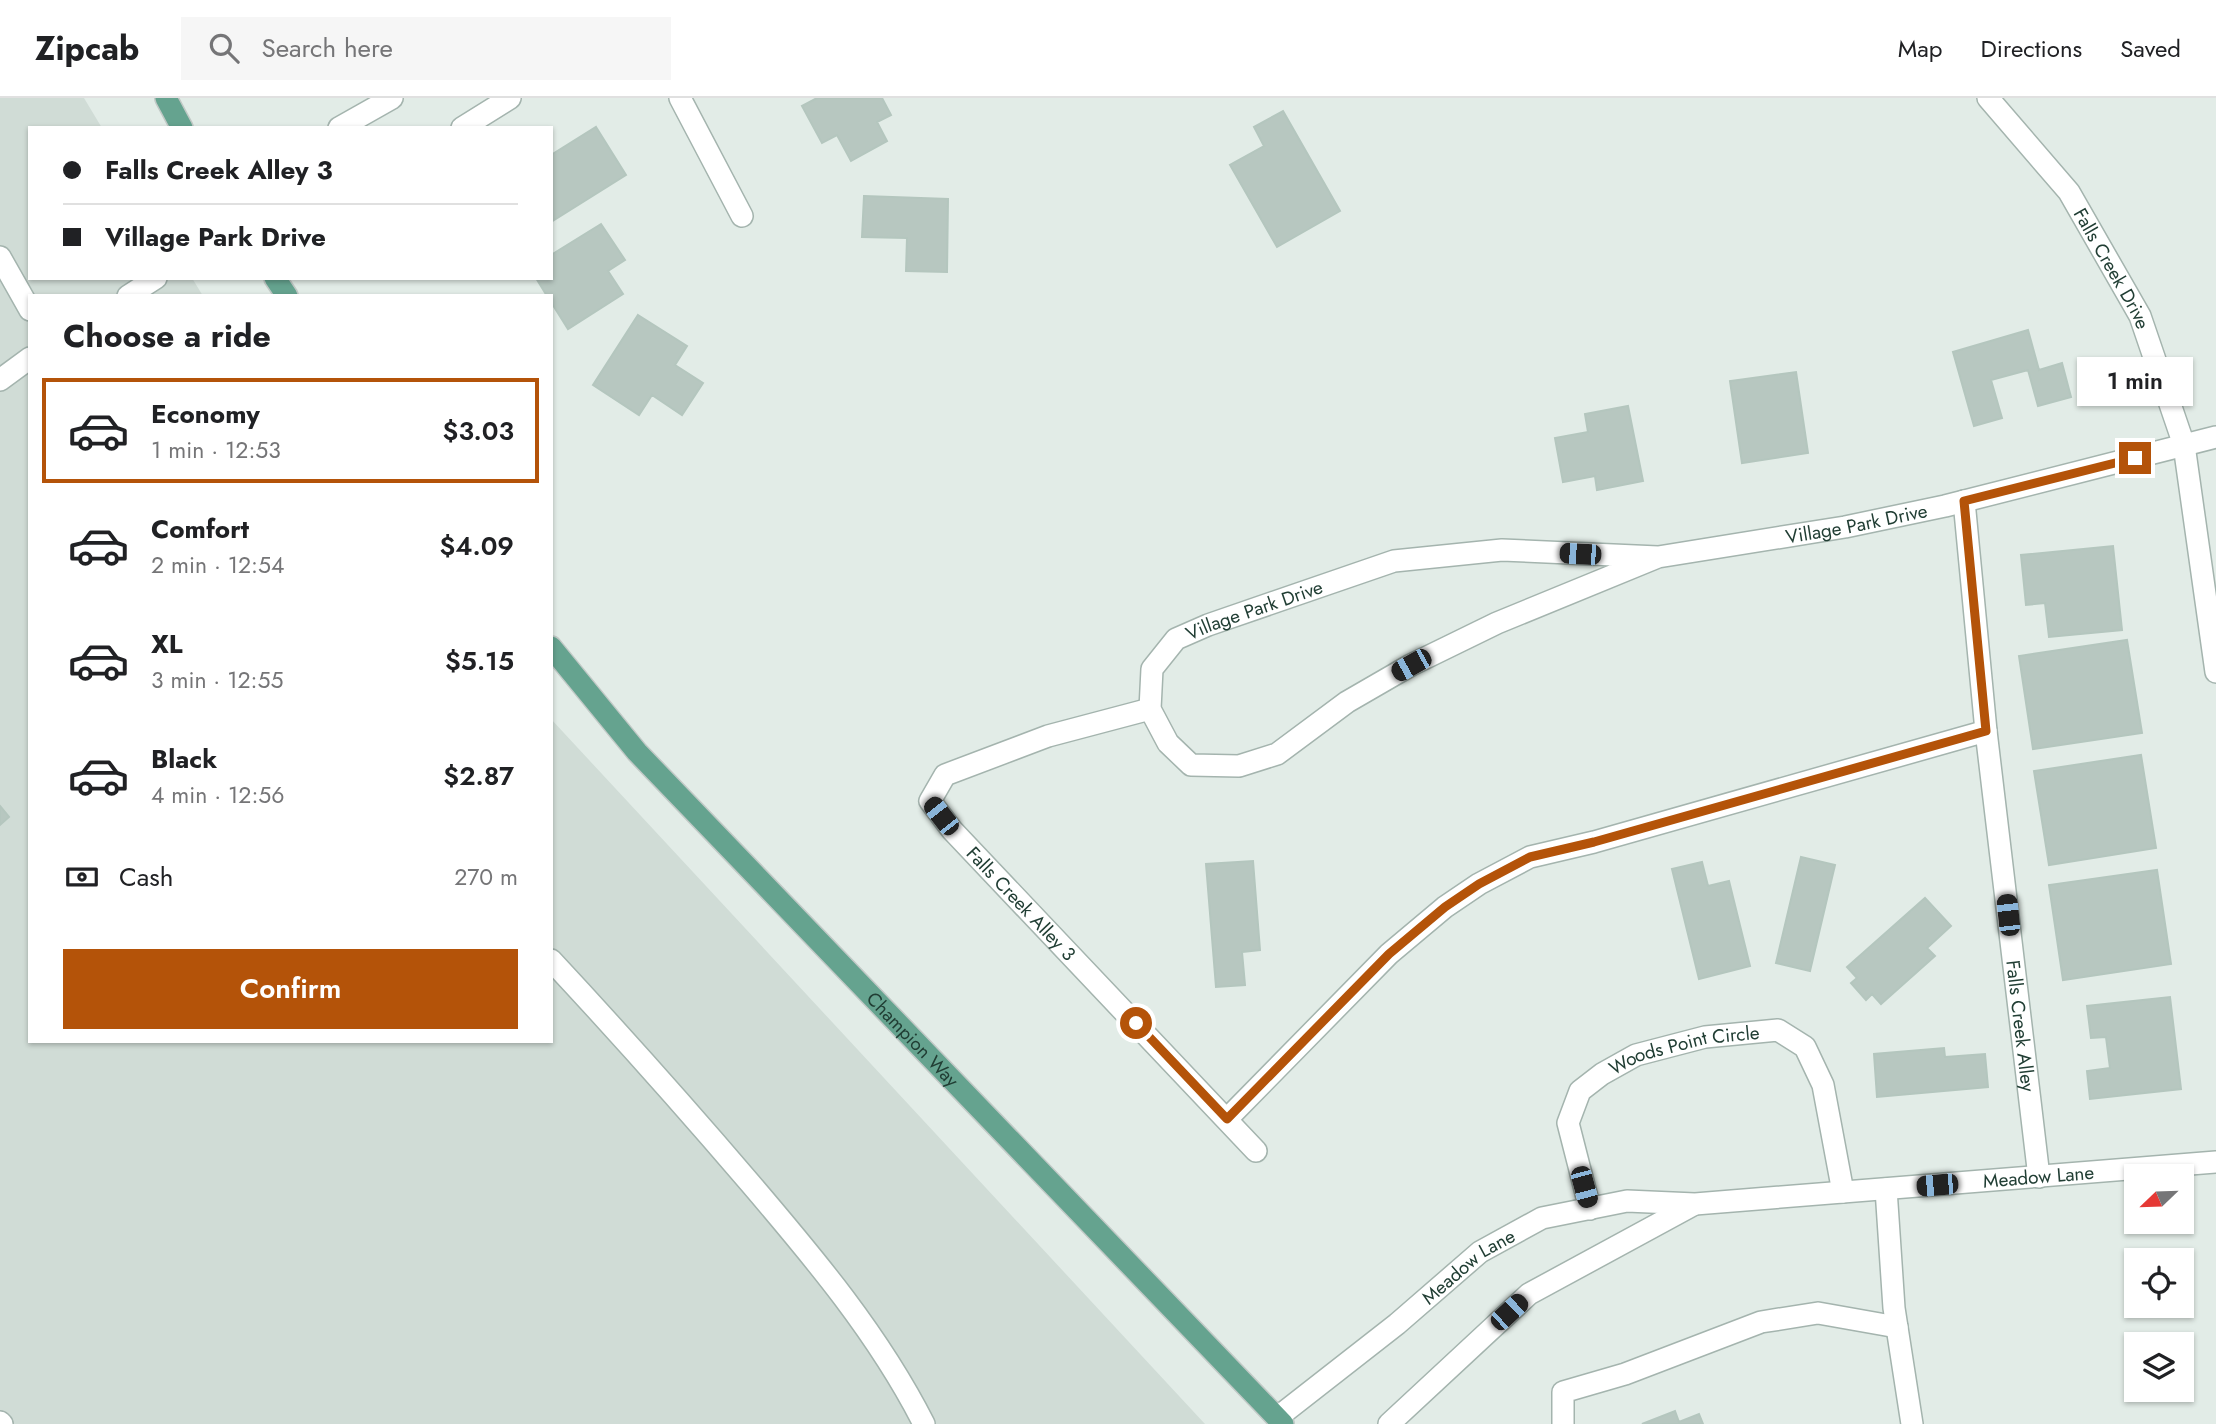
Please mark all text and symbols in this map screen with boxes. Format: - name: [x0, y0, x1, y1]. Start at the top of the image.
- search box: [181, 17, 671, 80]
- text: Zipcab: [35, 25, 139, 72]
- icon: search: [205, 29, 243, 67]
- text: Search here: [261, 29, 393, 67]
- text: Map: [1898, 31, 1943, 66]
- text: Directions: [1981, 31, 2082, 66]
- text: Saved: [2120, 31, 2181, 66]
- text: Falls Creek Alley 3: [105, 151, 333, 189]
- street label: Falls Creek Drive: [2067, 203, 2156, 333]
- text: Village Park Drive: [105, 218, 326, 256]
- text: Choose a ride: [63, 313, 271, 359]
- callout: 1 min: [2077, 356, 2193, 406]
- text: 1 min: [2107, 364, 2163, 398]
- text: Economy: [151, 395, 260, 433]
- icon: car: [67, 399, 130, 462]
- text: $3.03: [443, 412, 514, 450]
- text: 1 min · 12:53: [151, 433, 281, 467]
- route end: [2119, 442, 2151, 474]
- street label: Village Park Drive: [1784, 497, 1930, 550]
- text: Comfort: [151, 510, 249, 548]
- icon: car: [67, 514, 130, 577]
- text: $4.09: [439, 527, 514, 565]
- car: [1559, 542, 1602, 566]
- text: 2 min · 12:54: [151, 548, 284, 582]
- street label: Village Park Drive: [1182, 573, 1327, 647]
- text: XL: [151, 625, 183, 663]
- icon: car: [67, 629, 130, 692]
- text: $5.15: [445, 642, 514, 680]
- car: [1388, 646, 1435, 684]
- text: 3 min · 12:55: [151, 663, 283, 697]
- text: Black: [151, 740, 217, 778]
- icon: car: [67, 744, 130, 807]
- text: $2.87: [443, 757, 514, 795]
- text: 4 min · 12:56: [151, 778, 285, 812]
- car: [920, 793, 963, 839]
- street label: Falls Creek Alley 3: [960, 840, 1082, 967]
- icon: cash: [63, 858, 101, 896]
- text: Cash: [119, 858, 173, 896]
- text: 270 m: [454, 860, 518, 894]
- car: [1996, 893, 2021, 937]
- button: Confirm: [63, 949, 518, 1029]
- street label: Falls Creek Alley: [1999, 959, 2042, 1094]
- street label: Champion Way: [860, 986, 965, 1094]
- route start: [1120, 1007, 1152, 1039]
- street label: Woods Point Circle: [1604, 1019, 1761, 1082]
- street label: Meadow Lane: [1982, 1159, 2095, 1195]
- car: [1569, 1164, 1600, 1210]
- north arrow: [2124, 1164, 2194, 1234]
- map controls: [2124, 1164, 2194, 1402]
- car: [1916, 1173, 1959, 1197]
- street label: Meadow Lane: [1416, 1222, 1520, 1311]
- button: locate: [2124, 1248, 2194, 1318]
- car: [1487, 1290, 1532, 1334]
- button: layers: [2124, 1332, 2194, 1402]

